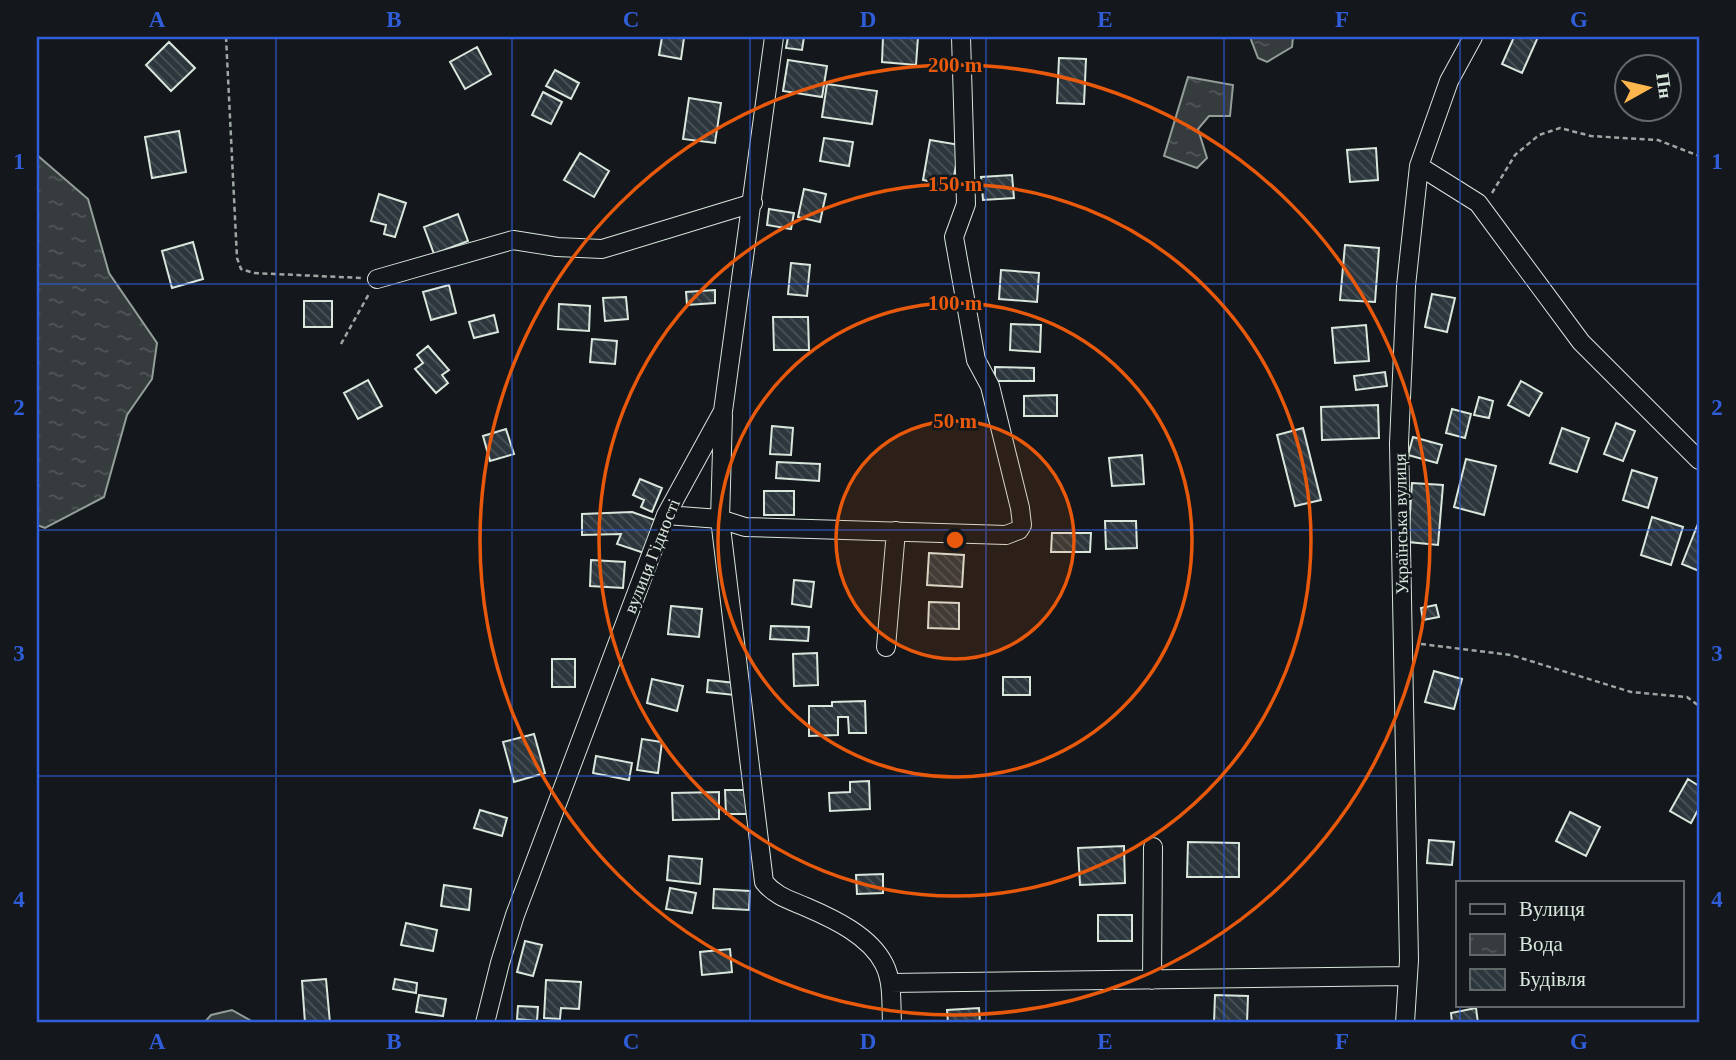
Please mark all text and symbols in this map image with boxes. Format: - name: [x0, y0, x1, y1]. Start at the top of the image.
- text: A: [149, 7, 166, 32]
- text: B: [386, 7, 402, 32]
- text: C: [623, 7, 639, 32]
- text: D: [860, 7, 876, 32]
- text: E: [1097, 7, 1113, 32]
- text: F: [1335, 7, 1349, 32]
- text: G: [1570, 7, 1588, 32]
- north arrow: [1614, 52, 1684, 122]
- text: 200 m: [928, 53, 983, 77]
- text: Пн: [1652, 72, 1677, 100]
- text: 1: [13, 149, 25, 174]
- text: 1: [1711, 149, 1723, 174]
- text: 150 m: [928, 172, 983, 196]
- text: 100 m: [928, 291, 983, 315]
- text: 2: [13, 395, 25, 420]
- text: 2: [1711, 395, 1723, 420]
- text: 50 m: [933, 409, 977, 433]
- street label: Українська вулиця: [1390, 453, 1412, 595]
- street label: вулиця Гідності: [620, 496, 684, 616]
- centre of rings: [943, 528, 967, 552]
- text: 3: [13, 641, 25, 666]
- text: 3: [1711, 641, 1723, 666]
- legend: [1456, 881, 1684, 1007]
- text: 4: [13, 887, 25, 912]
- text: 4: [1711, 887, 1723, 912]
- text: Вулиця: [1519, 897, 1585, 921]
- text: Вода: [1519, 932, 1564, 956]
- text: Будівля: [1519, 967, 1586, 991]
- text: A: [149, 1029, 166, 1054]
- text: B: [386, 1029, 402, 1054]
- text: C: [623, 1029, 639, 1054]
- text: D: [860, 1029, 876, 1054]
- text: E: [1097, 1029, 1113, 1054]
- text: F: [1335, 1029, 1349, 1054]
- text: G: [1570, 1029, 1588, 1054]

